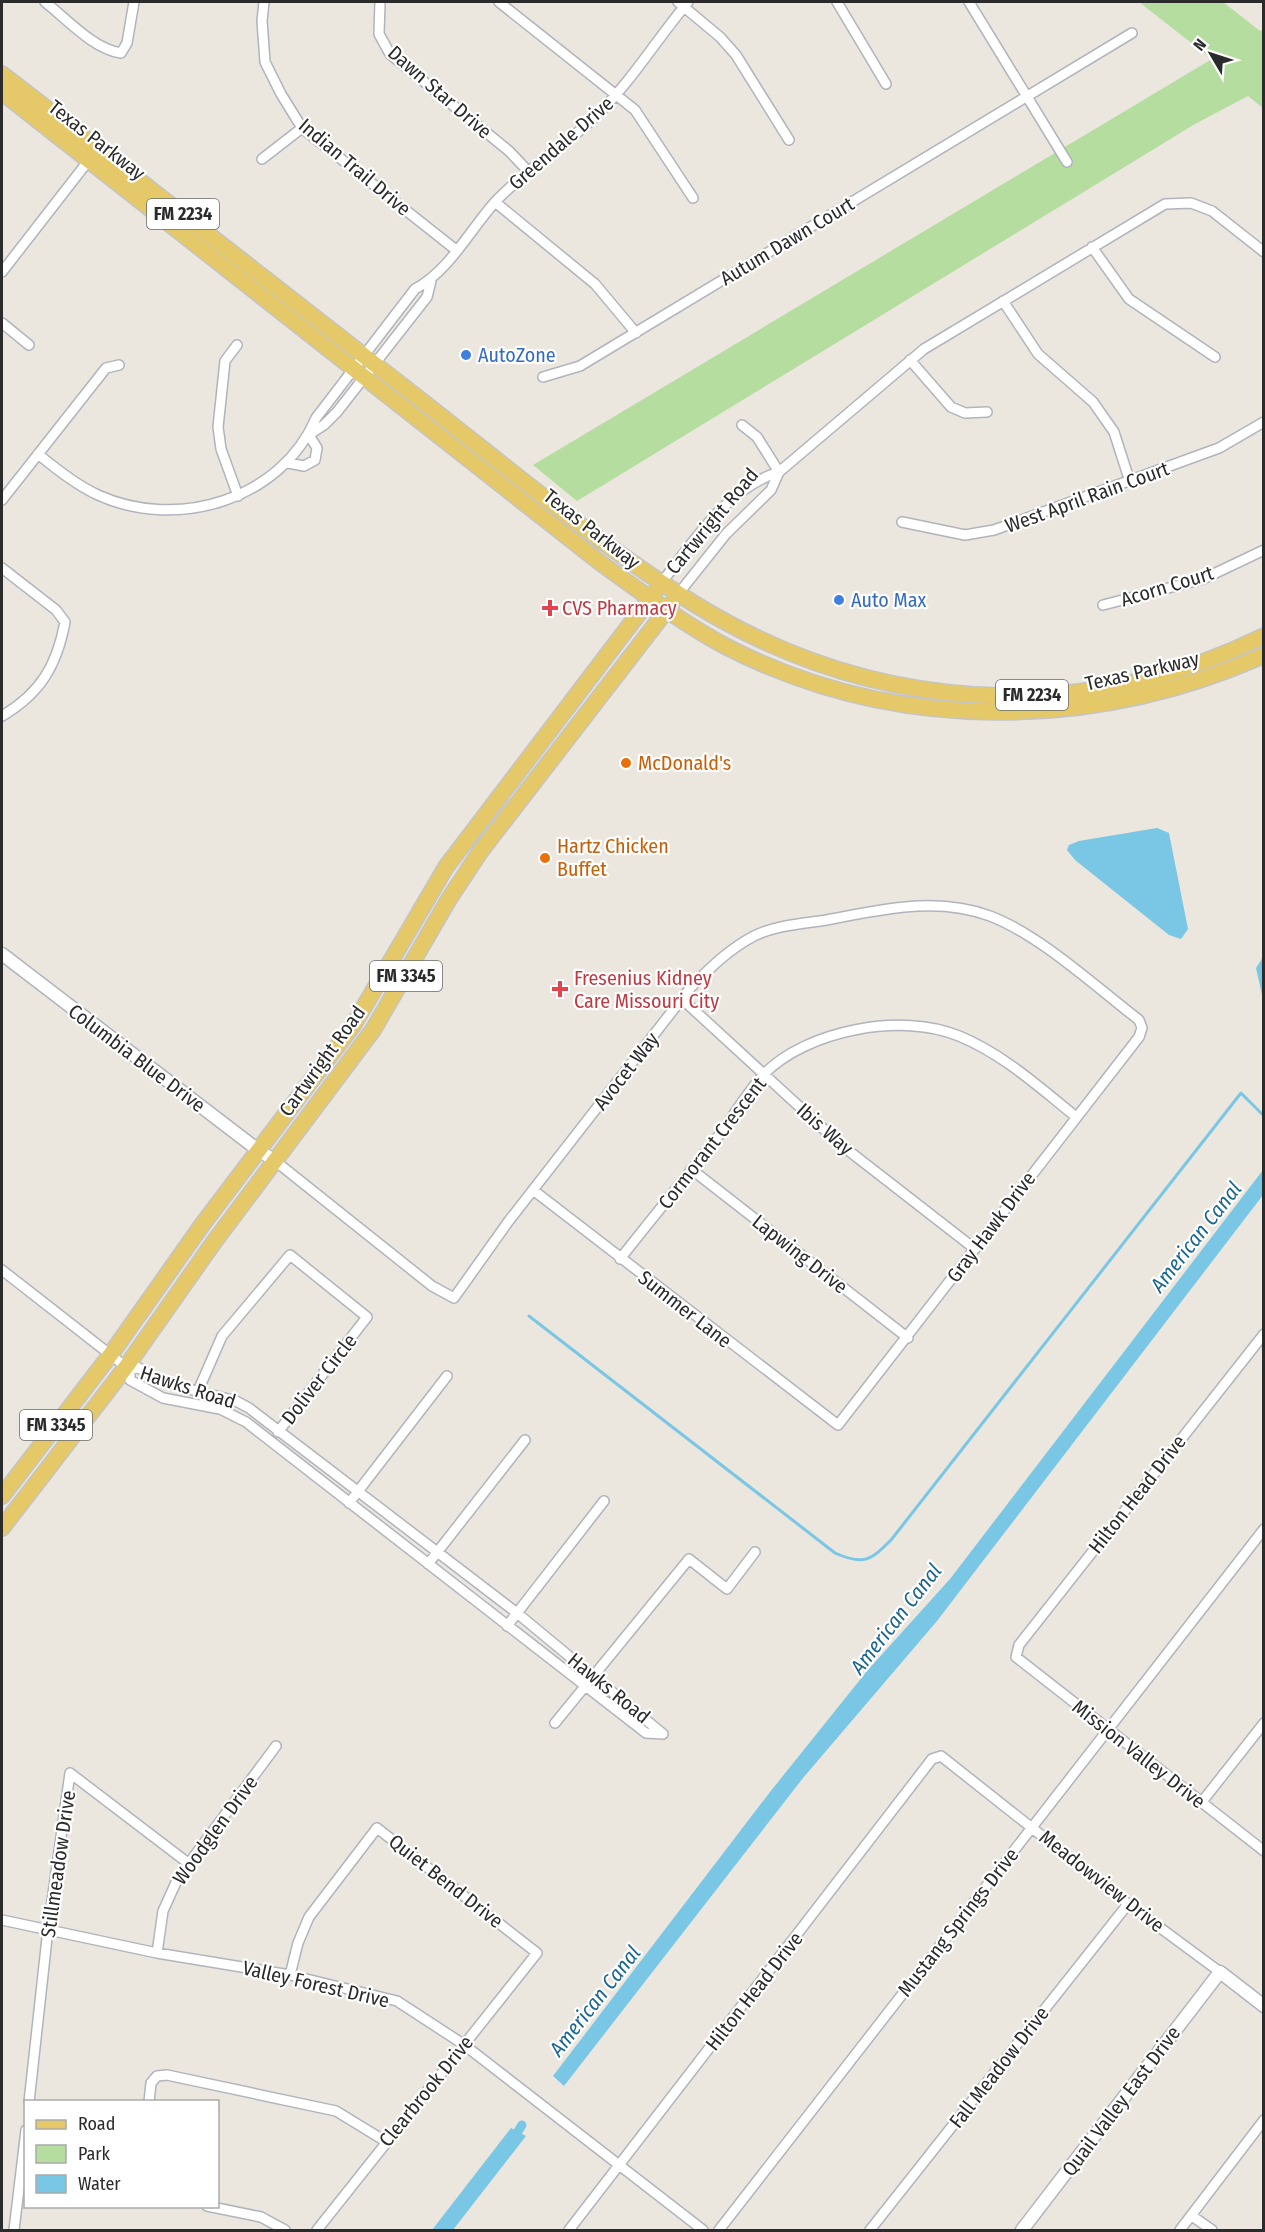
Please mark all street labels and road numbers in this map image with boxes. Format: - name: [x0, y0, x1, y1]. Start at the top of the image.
- street label: Dawn Star Drive: [383, 40, 497, 144]
- street label: Greendale Drive: [504, 91, 618, 195]
- street label: Texas Parkway: [44, 95, 150, 185]
- street label: Indian Trail Drive: [294, 113, 416, 221]
- street label: Autum Dawn Court: [716, 191, 859, 290]
- road number: FM 2234: [147, 199, 219, 229]
- street label: West April Rain Court: [1002, 456, 1173, 538]
- street label: Cartwright Road: [661, 463, 763, 579]
- street label: Texas Parkway: [539, 484, 645, 574]
- street label: Acorn Court: [1118, 560, 1217, 611]
- street label: Texas Parkway: [1083, 646, 1201, 696]
- road number: FM 2234: [996, 680, 1068, 710]
- road number: FM 3345: [370, 961, 442, 991]
- street label: Columbia Blue Drive: [64, 999, 210, 1117]
- street label: Cartwright Road: [274, 1001, 370, 1121]
- street label: Avocet Way: [588, 1027, 664, 1115]
- street label: Cormorant Crescent: [653, 1072, 771, 1214]
- street label: Ibis Way: [792, 1098, 858, 1160]
- street label: Gray Hawk Drive: [942, 1167, 1040, 1287]
- street label: Lapwing Drive: [748, 1209, 852, 1299]
- street label: Summer Lane: [634, 1265, 736, 1353]
- street label: Doliver Circle: [276, 1329, 362, 1429]
- street label: Hawks Road: [137, 1360, 239, 1414]
- road number: FM 3345: [20, 1410, 92, 1440]
- street label: Hilton Head Drive: [1083, 1430, 1191, 1558]
- street label: Hawks Road: [563, 1648, 655, 1728]
- street label: Mission Valley Drive: [1068, 1695, 1210, 1813]
- street label: Woodglen Drive: [167, 1771, 263, 1889]
- street label: Stillmeadow Drive: [36, 1789, 80, 1939]
- street label: Meadowview Drive: [1035, 1825, 1169, 1937]
- street label: Quiet Bend Drive: [384, 1829, 508, 1933]
- street label: Mustang Springs Drive: [893, 1843, 1023, 2001]
- street label: Hilton Head Drive: [700, 1927, 808, 2055]
- street label: Valley Forest Drive: [240, 1955, 392, 2013]
- street label: Fall Meadow Drive: [944, 2001, 1054, 2133]
- street label: Quail Valley East Drive: [1057, 2021, 1185, 2181]
- street label: Clearbrook Drive: [374, 2031, 478, 2151]

